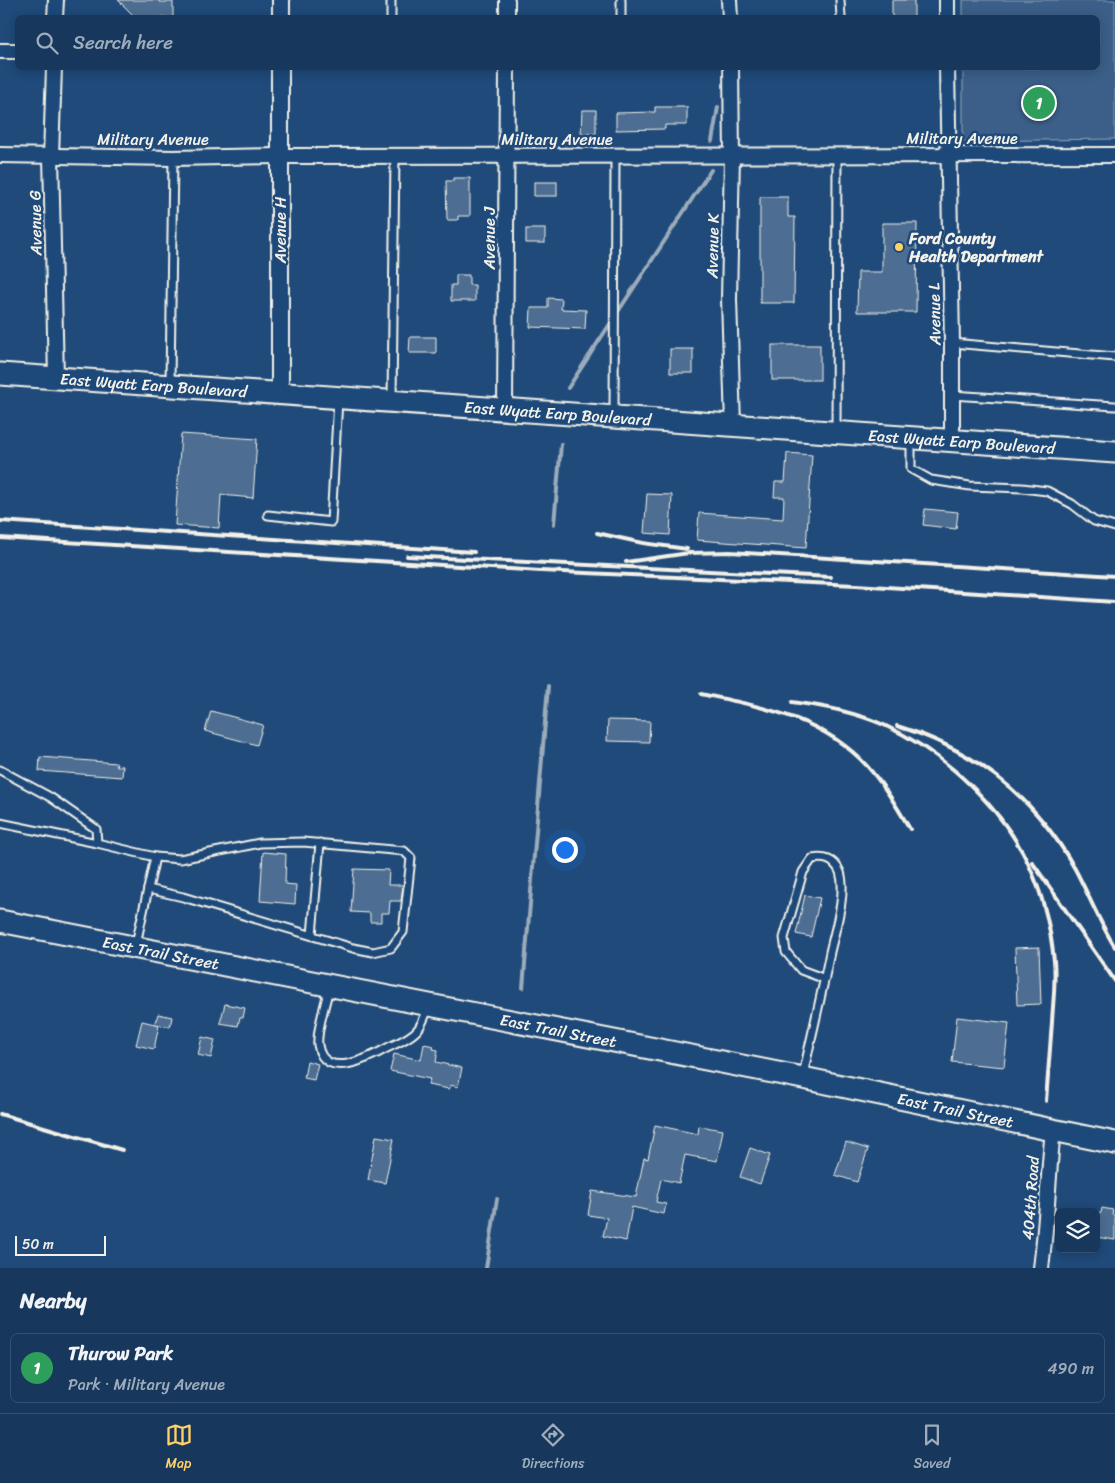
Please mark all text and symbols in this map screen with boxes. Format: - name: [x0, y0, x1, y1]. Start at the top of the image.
- search box: [15, 15, 1100, 70]
- text: Search here: [73, 26, 173, 59]
- icon: search: [33, 29, 61, 57]
- pin: 1: [1023, 84, 1055, 122]
- street label: Military Avenue: [906, 124, 1018, 153]
- street label: Military Avenue: [97, 125, 209, 154]
- street label: Military Avenue: [501, 125, 613, 154]
- street label: Avenue G: [20, 190, 51, 257]
- street label: Avenue H: [266, 196, 295, 264]
- street label: Avenue J: [475, 206, 504, 270]
- street label: Avenue K: [697, 212, 728, 280]
- place label: Ford County Health Department: [908, 224, 1045, 271]
- marker: Ford County Health Department: [893, 241, 905, 253]
- street label: Avenue L: [919, 282, 950, 347]
- street label: East Wyatt Earp Boulevard: [59, 364, 250, 406]
- street label: East Wyatt Earp Boulevard: [463, 393, 654, 435]
- street label: East Wyatt Earp Boulevard: [867, 421, 1058, 463]
- your location: [552, 837, 578, 863]
- street label: East Trail Street: [100, 927, 222, 979]
- street label: East Trail Street: [498, 1005, 619, 1056]
- street label: East Trail Street: [895, 1084, 1016, 1137]
- street label: 404th Road: [1013, 1154, 1048, 1241]
- map controls: [1055, 1208, 1100, 1253]
- button: layers: [1055, 1208, 1100, 1253]
- text: 50 m: [22, 1232, 54, 1257]
- scale bar: [15, 1233, 106, 1256]
- text: Nearby: [20, 1282, 86, 1320]
- text: Thurow Park: [68, 1337, 173, 1370]
- text: 1: [34, 1354, 40, 1383]
- text: 490 m: [1048, 1354, 1094, 1383]
- text: Park · Military Avenue: [68, 1370, 225, 1399]
- tab: Map: [165, 1421, 193, 1476]
- tab: Directions: [522, 1421, 584, 1476]
- tab: Saved: [914, 1421, 950, 1476]

